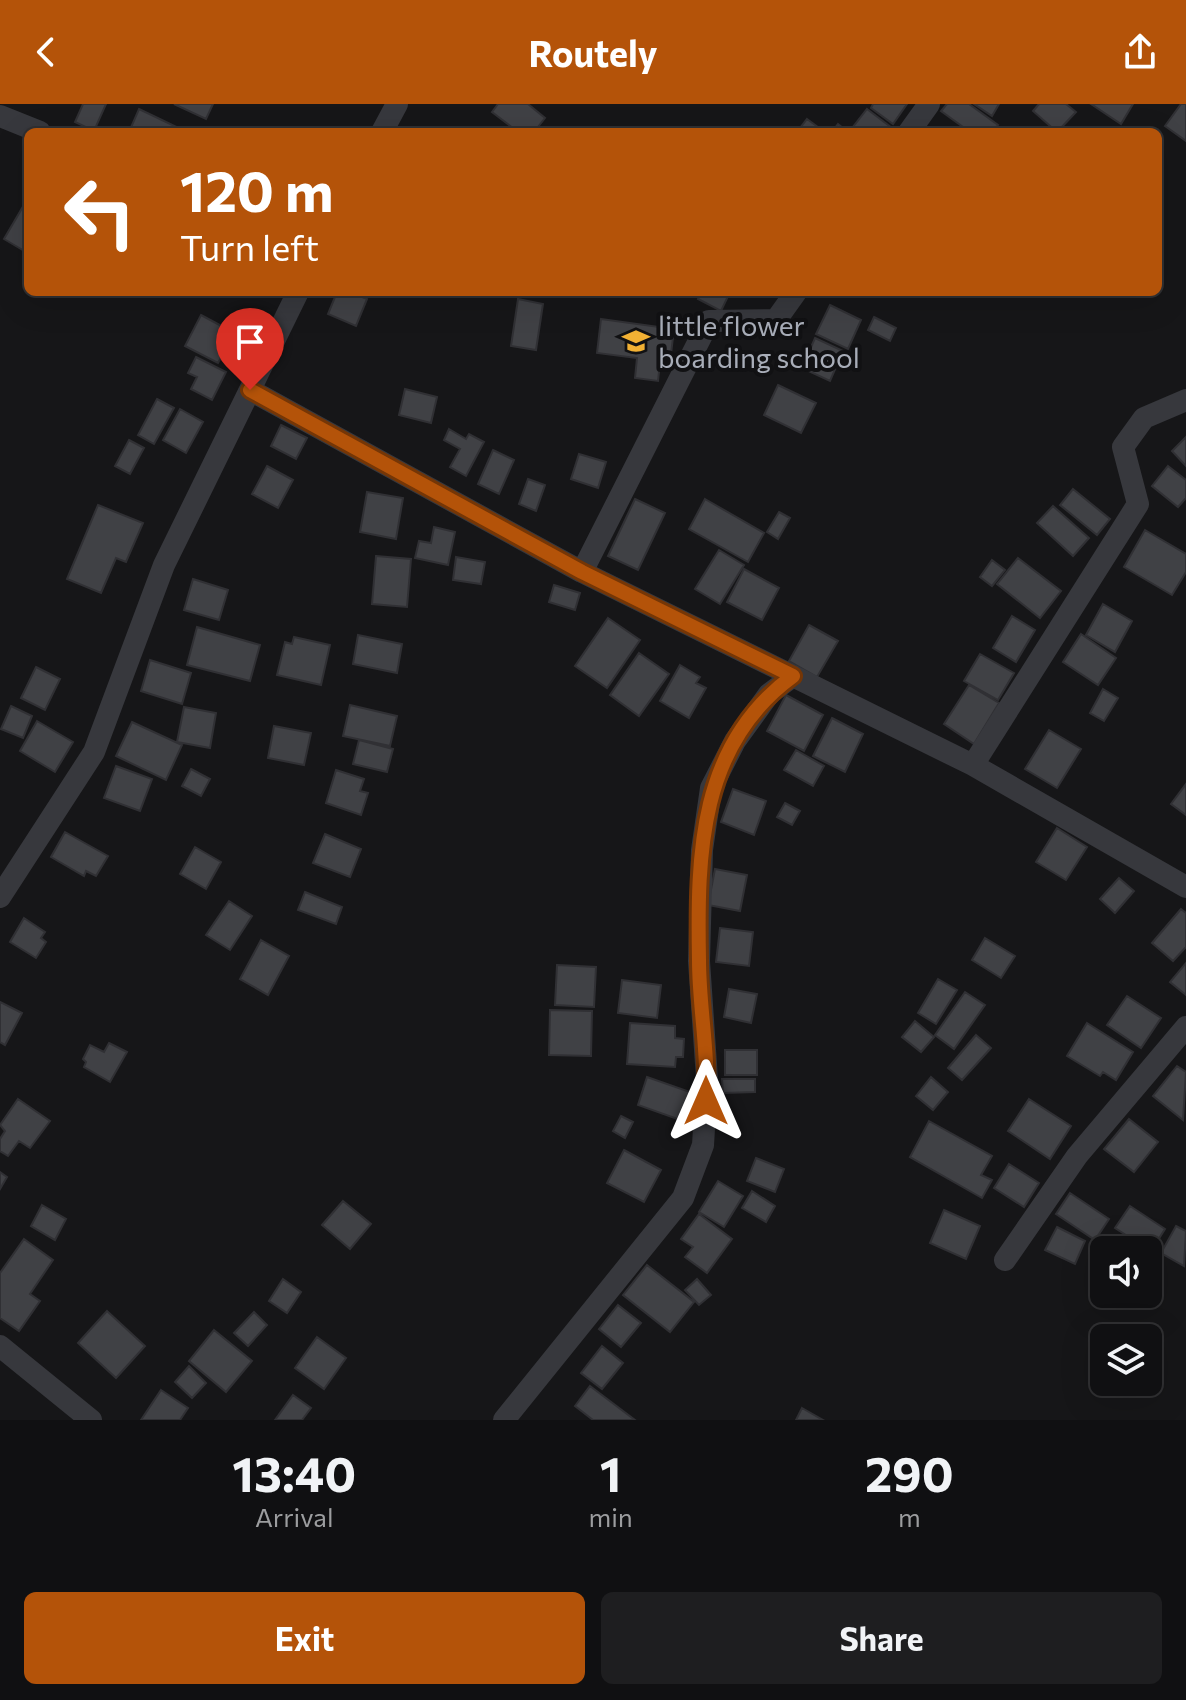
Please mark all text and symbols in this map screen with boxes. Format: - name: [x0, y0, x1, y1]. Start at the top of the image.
- icon: back: [24, 30, 68, 74]
- text: Routely: [528, 30, 658, 74]
- icon: share: [1118, 30, 1162, 74]
- text: 120 m: [180, 155, 334, 224]
- icon: left: [48, 160, 152, 264]
- text: Turn left: [180, 224, 319, 268]
- pin: [216, 308, 284, 390]
- place label: little flower boarding school: [658, 308, 860, 374]
- icon: arrive: [228, 320, 272, 364]
- school or university icon: little flower boarding school: [621, 326, 651, 356]
- position arrow: [664, 1059, 748, 1143]
- map controls: [1090, 1236, 1162, 1396]
- button: sound: [1090, 1236, 1162, 1308]
- button: layers: [1090, 1324, 1162, 1396]
- text: 13:40: [232, 1443, 356, 1502]
- text: 1: [600, 1443, 621, 1502]
- text: 290: [865, 1443, 954, 1502]
- text: Arrival: [255, 1501, 334, 1532]
- text: min: [588, 1501, 633, 1532]
- text: m: [898, 1501, 921, 1532]
- button: Exit: [24, 1592, 585, 1684]
- button: Share: [601, 1592, 1162, 1684]

